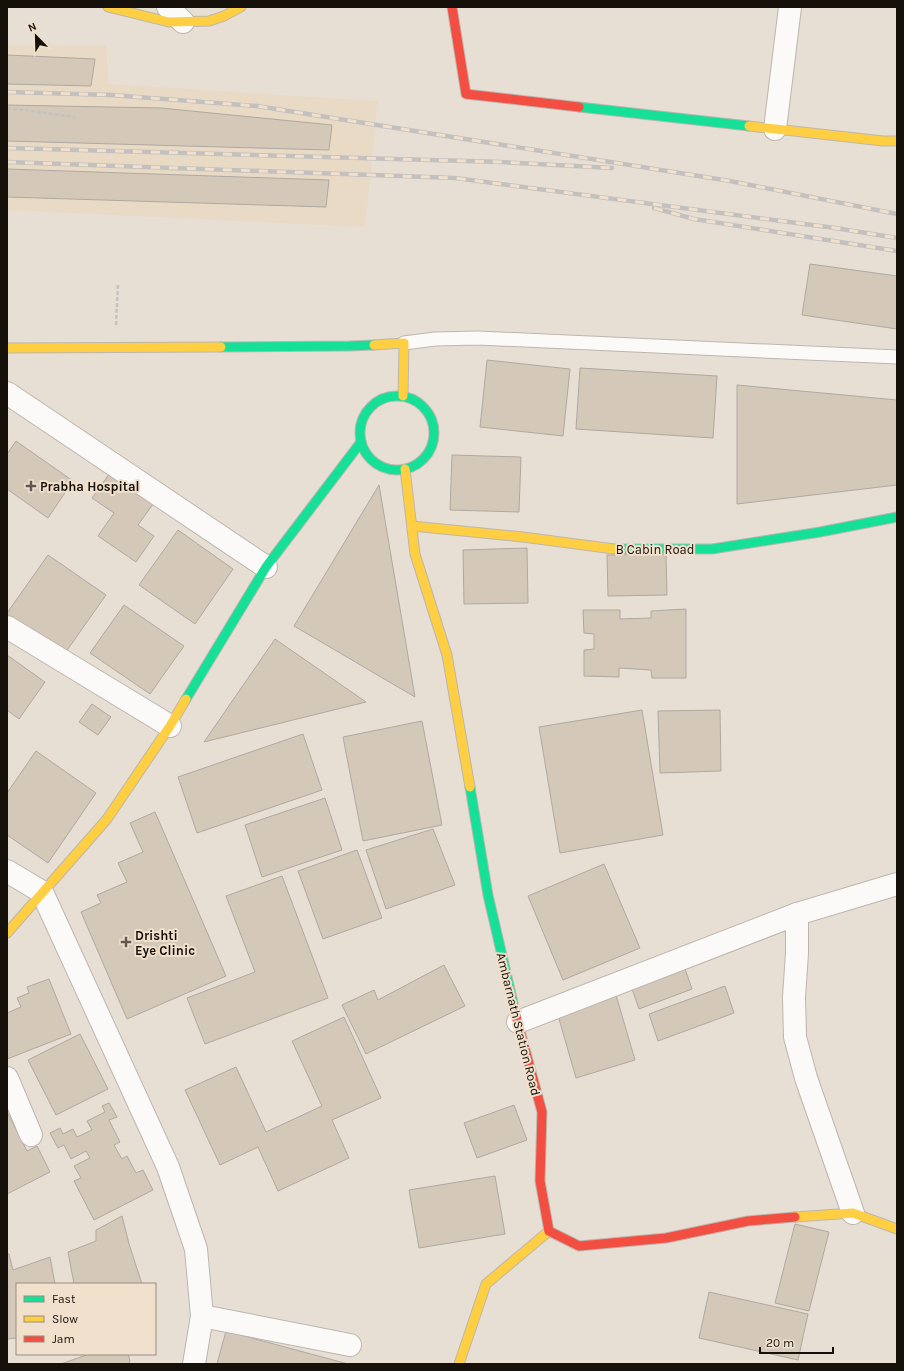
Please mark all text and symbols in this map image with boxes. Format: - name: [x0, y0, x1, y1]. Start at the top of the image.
- north arrow: [16, 16, 56, 56]
- text: N: [26, 20, 38, 35]
- place label: Prabha Hospital: [40, 479, 140, 494]
- marker: Prabha Hospital: [25, 480, 37, 492]
- street label: B Cabin Road: [616, 542, 694, 557]
- place label: Drishti Eye Clinic: [135, 928, 195, 958]
- marker: Drishti Eye Clinic: [120, 936, 132, 948]
- street label: Ambarnath Station Road: [493, 951, 544, 1097]
- legend: [16, 1283, 156, 1355]
- text: Fast: [52, 1292, 76, 1306]
- text: Slow: [52, 1312, 78, 1326]
- scale bar: [760, 1329, 833, 1355]
- text: Jam: [52, 1332, 75, 1346]
- text: 20 m: [766, 1336, 794, 1350]

